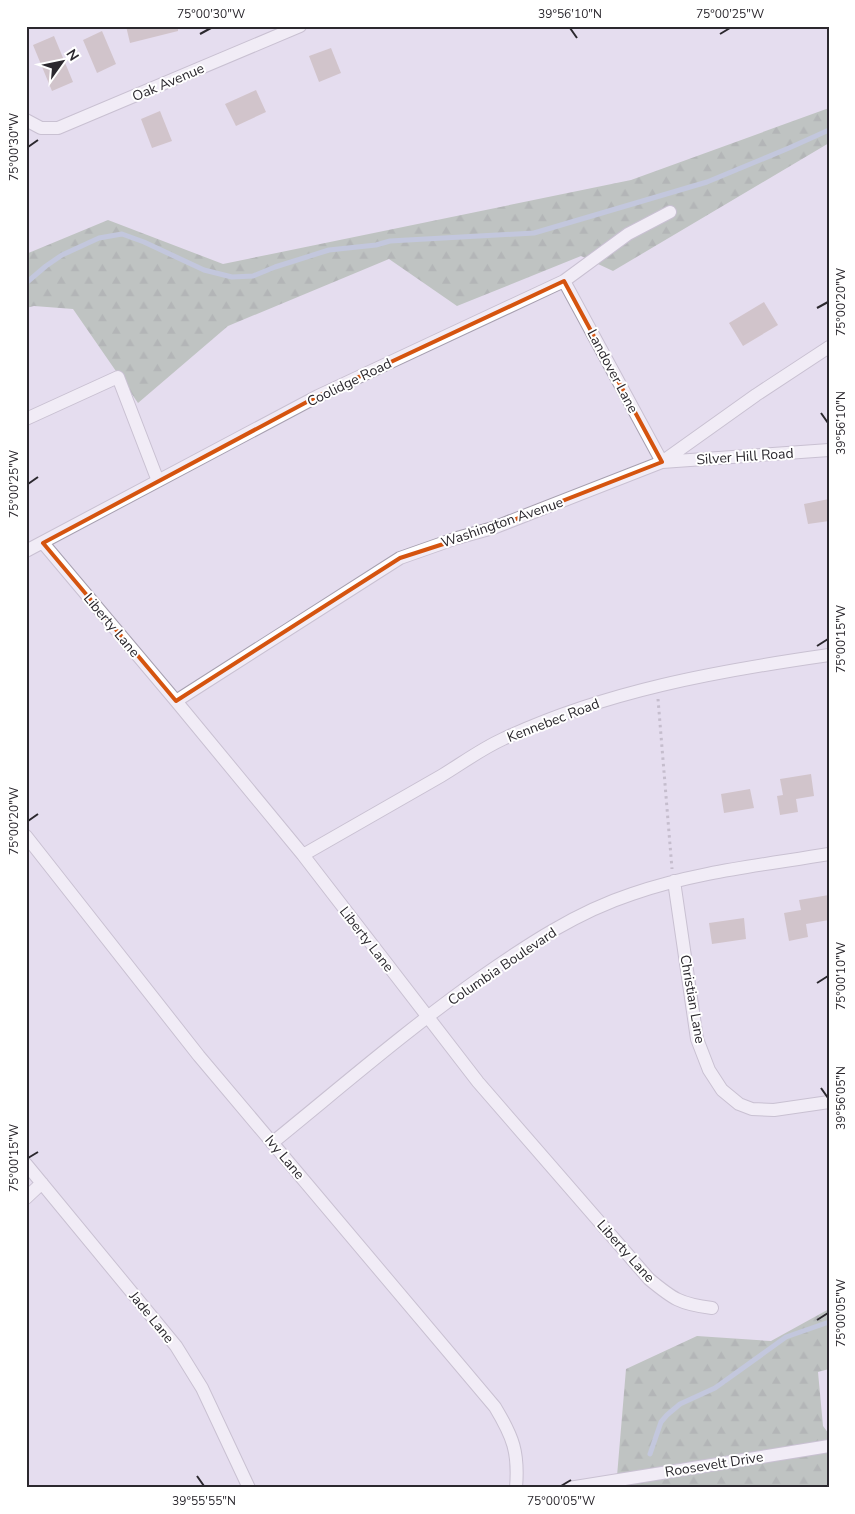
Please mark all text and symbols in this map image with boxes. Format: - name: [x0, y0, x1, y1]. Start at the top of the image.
- text: 75°00'30"W: [177, 6, 245, 22]
- text: 39°56'10"N: [538, 6, 602, 22]
- text: 75°00'25"W: [696, 6, 764, 22]
- north arrow: [38, 38, 88, 88]
- text: N: [62, 46, 83, 65]
- street label: Oak Avenue: [129, 59, 207, 106]
- text: 75°00'30"W: [6, 113, 22, 181]
- text: 75°00'20"W: [833, 268, 849, 336]
- street label: Landover Lane: [582, 326, 643, 416]
- street label: Coolidge Road: [304, 354, 395, 411]
- text: 39°56'10"N: [833, 391, 849, 455]
- street label: Silver Hill Road: [696, 444, 794, 469]
- text: 75°00'25"W: [6, 450, 22, 518]
- street label: Washington Avenue: [439, 493, 566, 552]
- street label: Liberty Lane: [79, 589, 144, 661]
- text: 75°00'15"W: [833, 605, 849, 673]
- street label: Kennebec Road: [504, 694, 602, 747]
- text: 75°00'20"W: [6, 787, 22, 855]
- street label: Liberty Lane: [335, 903, 398, 976]
- street label: Columbia Boulevard: [444, 923, 560, 1010]
- text: 75°00'10"W: [833, 942, 849, 1010]
- street label: Christian Lane: [675, 953, 710, 1045]
- text: 39°56'05"N: [833, 1066, 849, 1130]
- text: 75°00'15"W: [6, 1124, 22, 1192]
- street label: Ivy Lane: [261, 1131, 309, 1183]
- street label: Liberty Lane: [592, 1216, 659, 1287]
- text: 75°00'05"W: [833, 1279, 849, 1347]
- street label: Jade Lane: [124, 1287, 178, 1347]
- street label: Roosevelt Drive: [664, 1447, 765, 1482]
- text: 39°55'55"N: [172, 1493, 236, 1509]
- text: 75°00'05"W: [527, 1493, 595, 1509]

